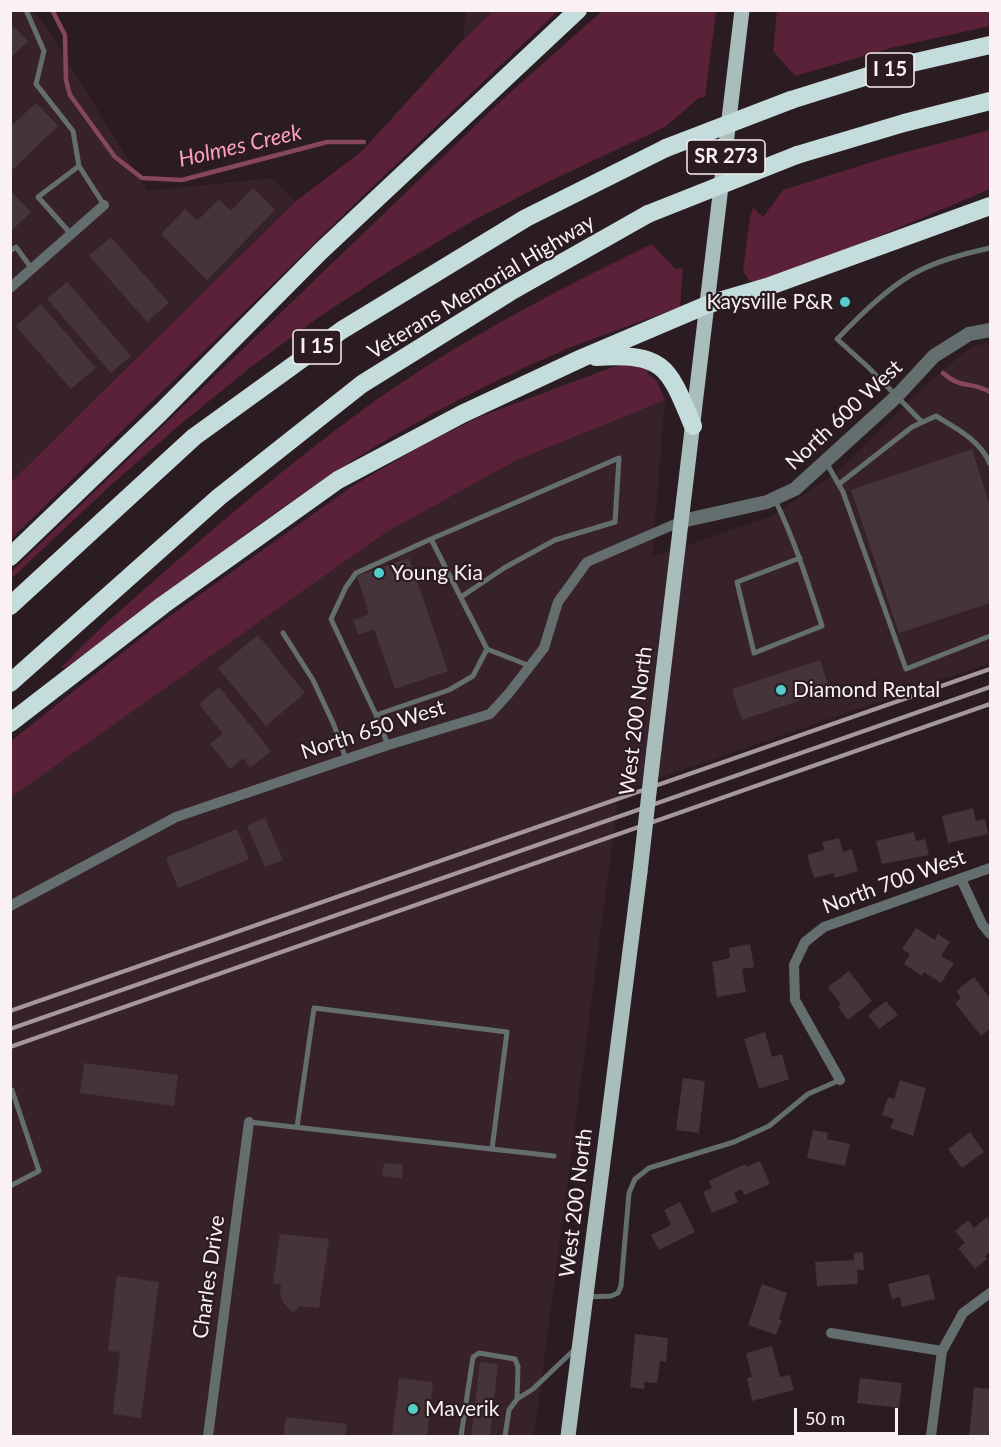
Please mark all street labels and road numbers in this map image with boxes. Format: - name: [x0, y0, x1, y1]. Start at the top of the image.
- road number: I 15: [866, 53, 914, 87]
- road number: SR 273: [687, 140, 765, 174]
- street label: Veterans Memorial Highway: [363, 209, 599, 365]
- road number: I 15: [293, 330, 341, 364]
- street label: North 600 West: [781, 355, 907, 475]
- street label: West 200 North: [614, 645, 658, 797]
- street label: North 650 West: [298, 695, 448, 765]
- street label: North 700 West: [819, 844, 969, 920]
- street label: West 200 North: [554, 1127, 598, 1279]
- street label: Charles Drive: [188, 1214, 230, 1340]

